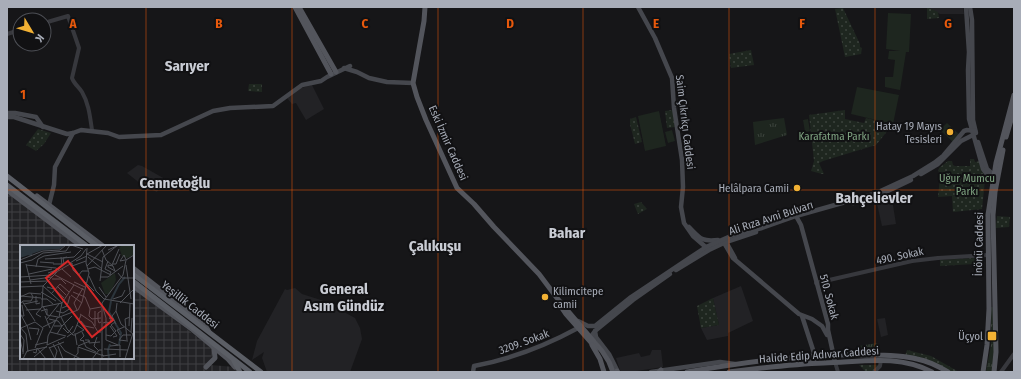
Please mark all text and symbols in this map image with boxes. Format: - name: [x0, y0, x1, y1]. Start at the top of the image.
- north arrow: [12, 12, 52, 52]
- text: A: [68, 16, 77, 31]
- text: B: [215, 16, 223, 31]
- text: C: [362, 16, 369, 31]
- text: D: [506, 16, 514, 31]
- text: E: [653, 16, 659, 31]
- text: F: [799, 16, 805, 31]
- text: G: [944, 16, 952, 31]
- text: K: [32, 31, 47, 45]
- district label: Sarıyer: [165, 57, 210, 75]
- street label: Saim Çıkrıkçı Caddesi: [673, 74, 697, 170]
- text: 1: [20, 87, 26, 102]
- street label: Eski İzmir Caddesi: [426, 103, 471, 183]
- place label: Hatay 19 Mayıs Tesisleri: [876, 120, 942, 146]
- marker: Hatay 19 Mayıs Tesisleri: [945, 127, 955, 137]
- park label: Karafatma Parkı: [799, 130, 869, 143]
- park label: Uğur Mumcu Parkı: [939, 172, 995, 198]
- district label: Cennetoğlu: [140, 174, 210, 192]
- place label: Helâlpara Camii: [718, 182, 789, 195]
- marker: Helâlpara Camii: [792, 183, 802, 193]
- district label: Bahçelievler: [835, 189, 913, 208]
- street label: Ali Rıza Avni Bulvarı: [727, 198, 815, 238]
- street label: İnönü Caddesi: [971, 212, 986, 276]
- district label: Bahar: [549, 224, 586, 242]
- district label: Çalıkuşu: [409, 237, 461, 256]
- street label: 490. Sokak: [875, 244, 926, 267]
- inset map: [20, 245, 134, 359]
- street label: 510. Sokak: [817, 273, 841, 322]
- street label: Yeşillik Caddesi: [159, 278, 222, 332]
- district label: General Asım Gündüz: [303, 280, 385, 315]
- place label: Kilimcitepe camii: [553, 285, 603, 311]
- marker: Kilimcitepe camii: [540, 292, 550, 302]
- street label: 3209. Sokak: [497, 327, 552, 357]
- place label: Üçyol: [958, 330, 983, 343]
- marker: Üçyol: [986, 330, 998, 342]
- street label: Halide Edip Adıvar Caddesi: [759, 344, 880, 366]

